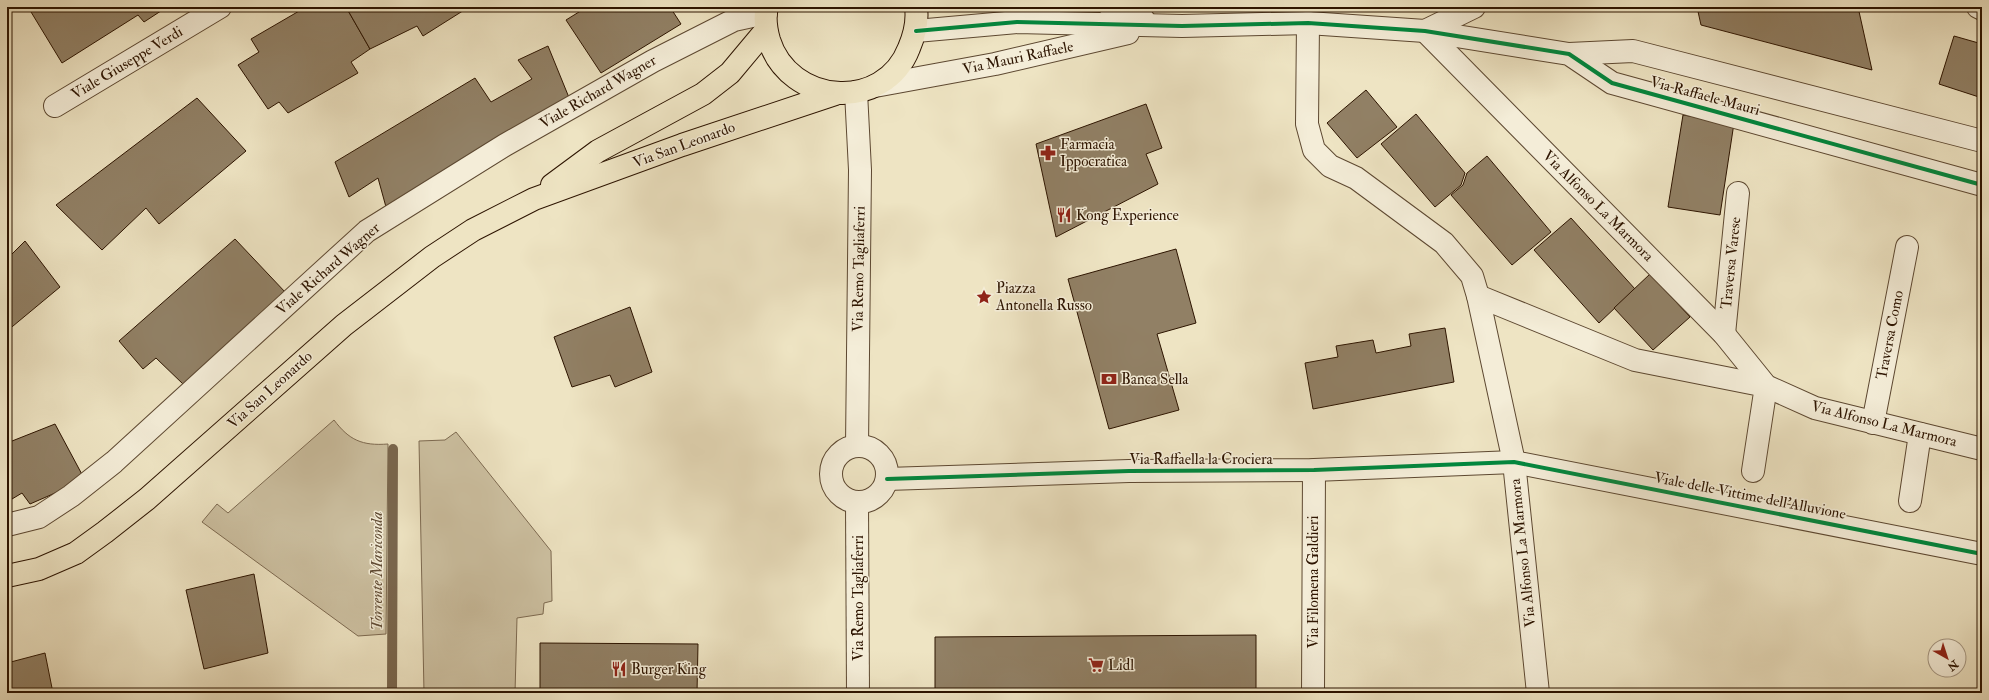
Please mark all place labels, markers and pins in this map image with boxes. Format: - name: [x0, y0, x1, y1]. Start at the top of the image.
- place label: Farmacia Ippocratica: [1060, 135, 1128, 172]
- pharmacy icon: Farmacia Ippocratica: [1039, 144, 1057, 162]
- restaurant icon: Kong Experience: [1055, 206, 1073, 224]
- place label: Kong Experience: [1076, 206, 1179, 226]
- place label: Piazza Antonella Russo: [995, 279, 1092, 315]
- place icon: Piazza Antonella Russo: [975, 288, 993, 306]
- bank icon: Banca Sella: [1100, 370, 1118, 388]
- place label: Banca Sella: [1121, 370, 1189, 389]
- supermarket icon: Lidl: [1087, 656, 1105, 674]
- place label: Lidl: [1108, 656, 1134, 675]
- restaurant icon: Burger King: [610, 660, 628, 678]
- place label: Burger King: [631, 660, 707, 679]

